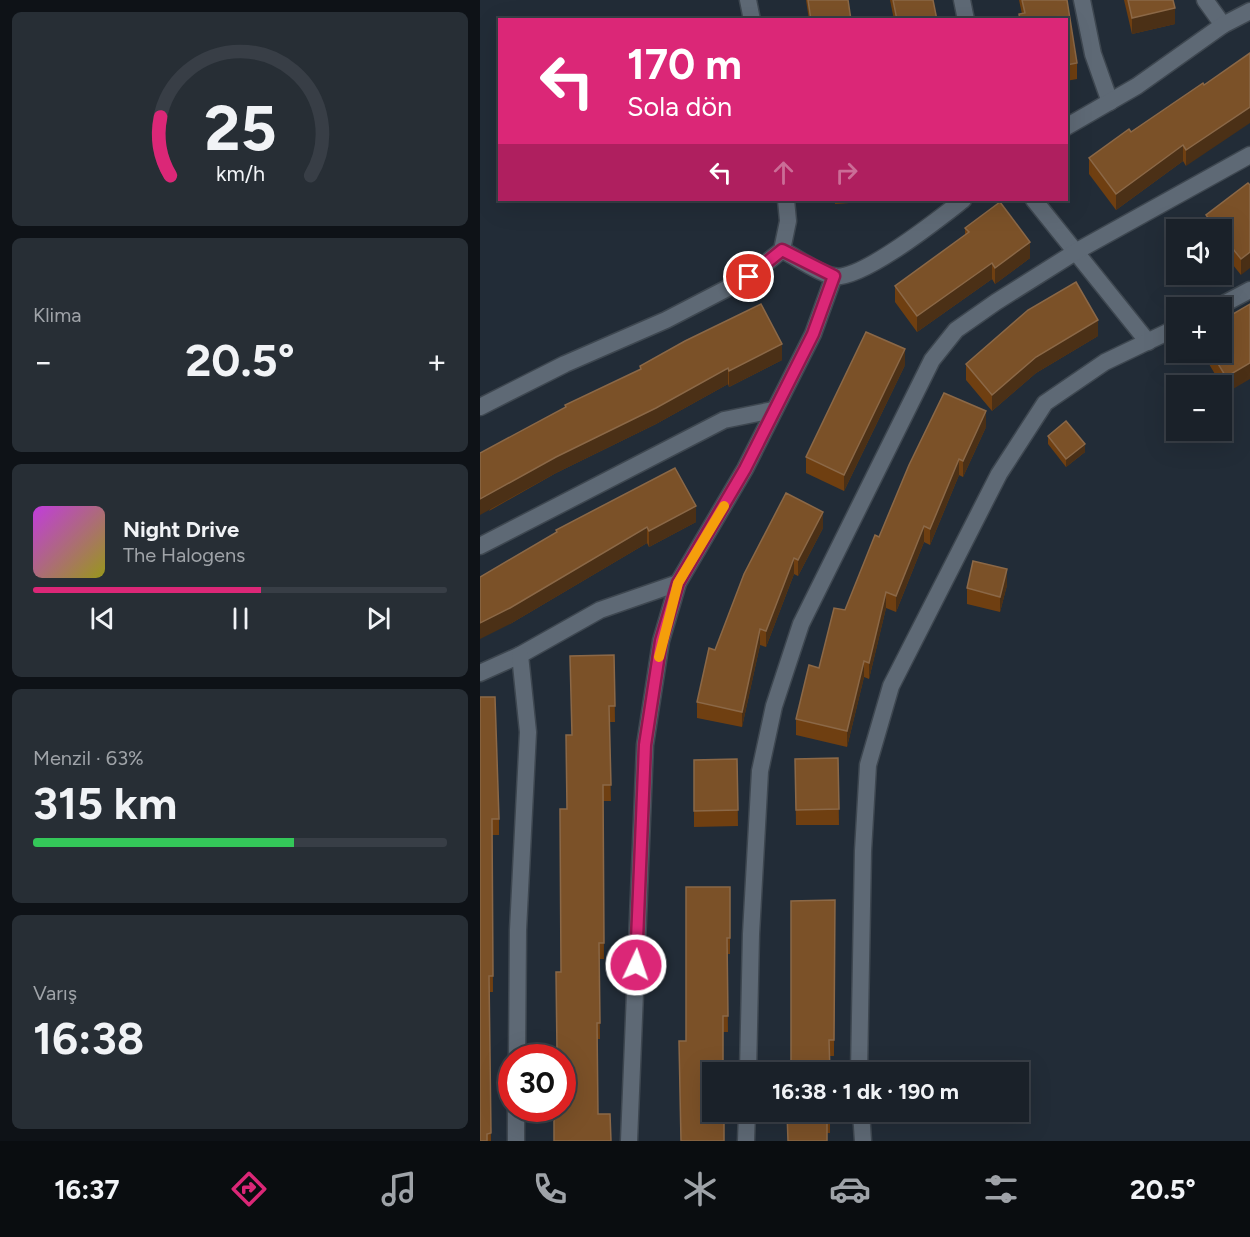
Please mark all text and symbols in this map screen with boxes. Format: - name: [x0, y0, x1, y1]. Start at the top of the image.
- text: 170 m: [627, 39, 742, 90]
- icon: left: [528, 42, 606, 120]
- text: Sola dön: [627, 90, 732, 123]
- text: 25: [204, 91, 276, 166]
- icon: left: [704, 156, 737, 189]
- icon: ahead: [767, 156, 800, 189]
- icon: right: [830, 156, 863, 189]
- text: km/h: [216, 161, 264, 186]
- map controls: [1166, 219, 1232, 441]
- button: sound: [1166, 219, 1232, 285]
- pin: [723, 251, 774, 302]
- icon: arrive: [732, 260, 765, 293]
- button: +: [1166, 297, 1232, 363]
- text: Klima: [33, 303, 81, 327]
- text: 20.5°: [185, 333, 295, 387]
- text: −: [33, 342, 54, 381]
- text: +: [426, 342, 447, 381]
- button: −: [1166, 375, 1232, 441]
- text: Night Drive: [123, 516, 239, 543]
- text: The Halogens: [123, 543, 245, 567]
- icon: previous: [86, 602, 119, 635]
- icon: pause: [224, 602, 257, 635]
- icon: next: [362, 602, 395, 635]
- text: Menzil · 63%: [33, 746, 144, 770]
- text: 315 km: [33, 776, 177, 830]
- position arrow: [604, 933, 668, 997]
- text: Varış: [33, 981, 77, 1005]
- text: 16:38: [33, 1011, 144, 1065]
- speed limit sign: 30: [498, 1044, 576, 1122]
- text: 16:38 · 1 dk · 190 m: [772, 1078, 959, 1105]
- icon: directions: [228, 1168, 270, 1210]
- icon: music: [378, 1168, 420, 1210]
- icon: phone: [529, 1168, 571, 1210]
- icon: climate: [679, 1168, 721, 1210]
- icon: car: [829, 1168, 871, 1210]
- icon: filters: [980, 1168, 1022, 1210]
- text: 16:37: [54, 1173, 119, 1206]
- text: 20.5°: [1130, 1173, 1196, 1206]

